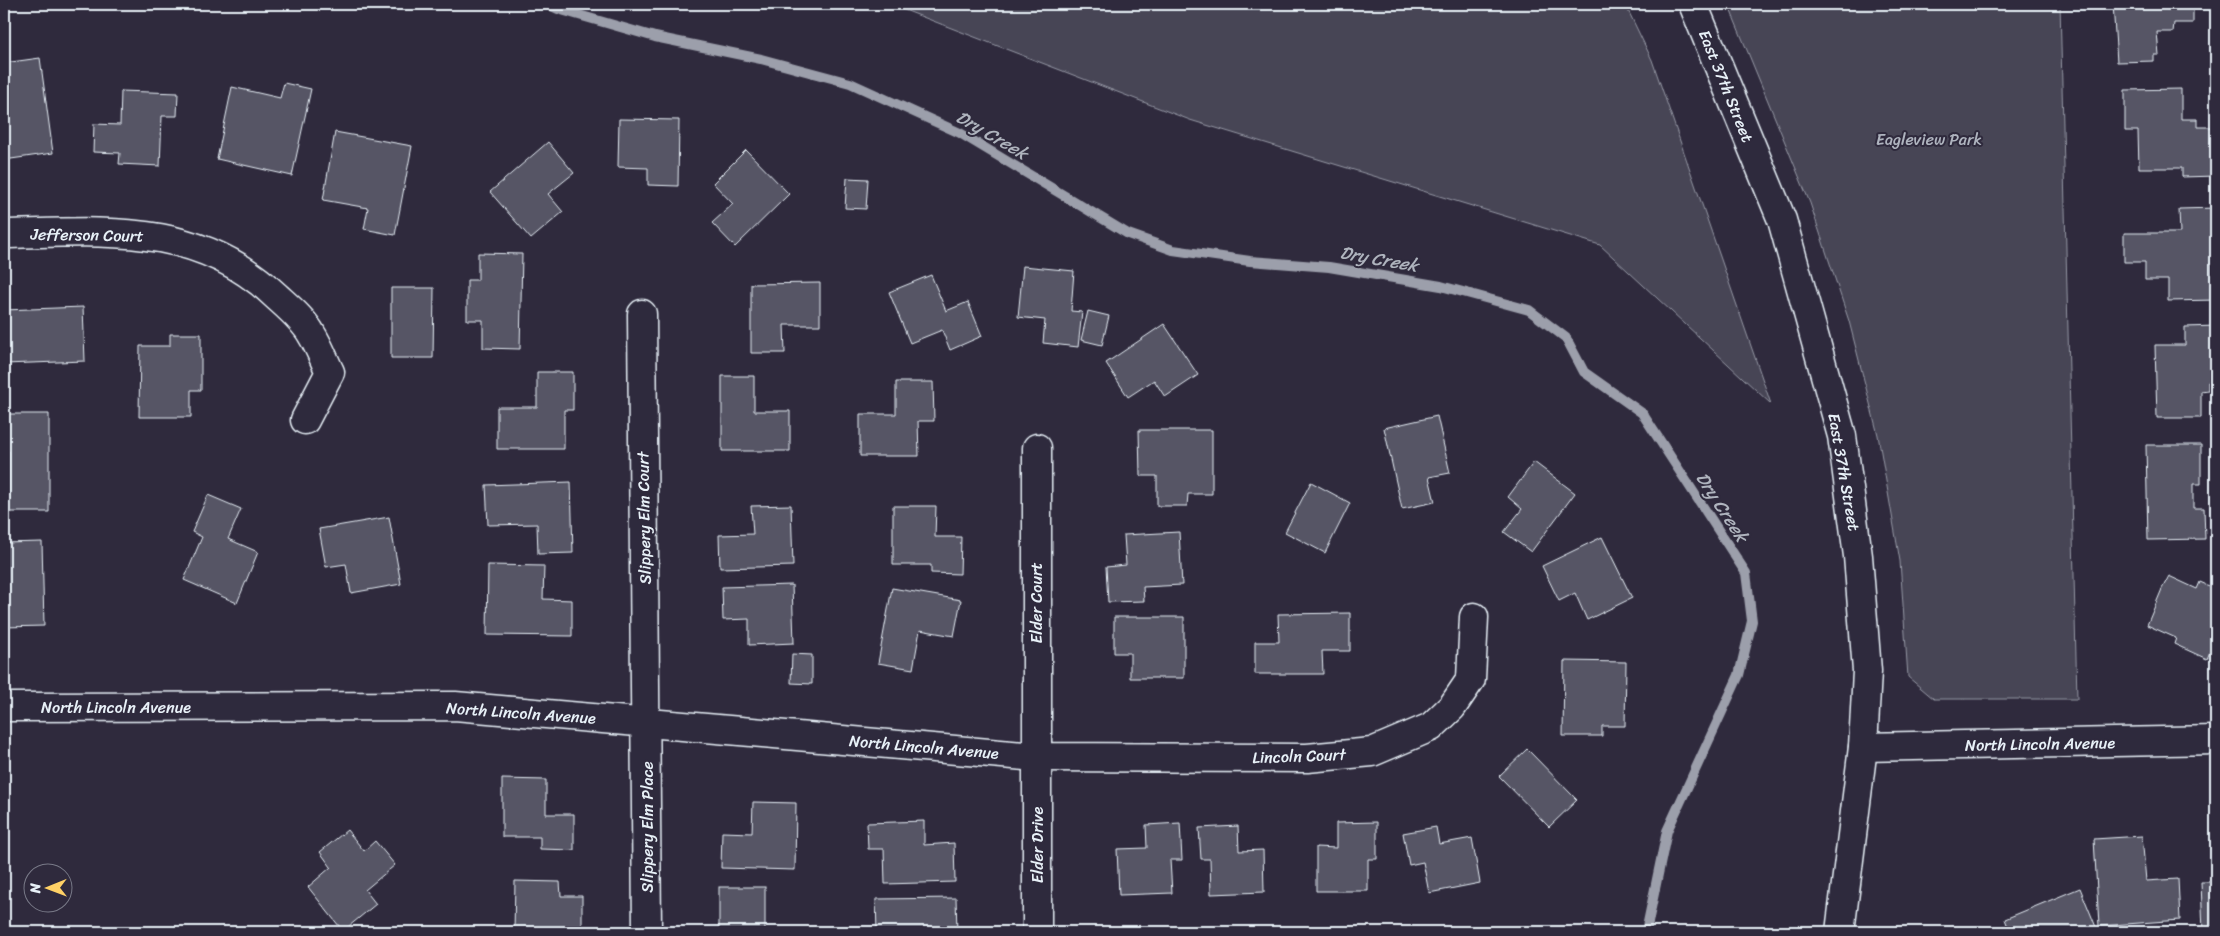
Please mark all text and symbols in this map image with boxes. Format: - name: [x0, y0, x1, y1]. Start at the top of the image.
- street label: East 37th Street: [1690, 25, 1762, 147]
- water label: Dry Creek: [950, 101, 1036, 170]
- park label: Eagleview Park: [1876, 125, 1982, 154]
- street label: Jefferson Court: [29, 219, 144, 250]
- water label: Dry Creek: [1337, 236, 1423, 282]
- street label: East 37th Street: [1819, 411, 1869, 533]
- street label: Slippery Elm Court: [628, 451, 660, 585]
- water label: Dry Creek: [1687, 465, 1758, 551]
- street label: Elder Court: [1022, 562, 1051, 644]
- street label: North Lincoln Avenue: [41, 693, 191, 722]
- street label: North Lincoln Avenue: [445, 693, 597, 733]
- street label: North Lincoln Avenue: [848, 726, 1000, 768]
- street label: North Lincoln Avenue: [1965, 728, 2116, 760]
- street label: Lincoln Court: [1252, 740, 1347, 772]
- street label: Slippery Elm Place: [633, 761, 662, 893]
- street label: Elder Drive: [1023, 806, 1052, 883]
- north arrow: [22, 864, 72, 914]
- text: N: [23, 883, 48, 894]

